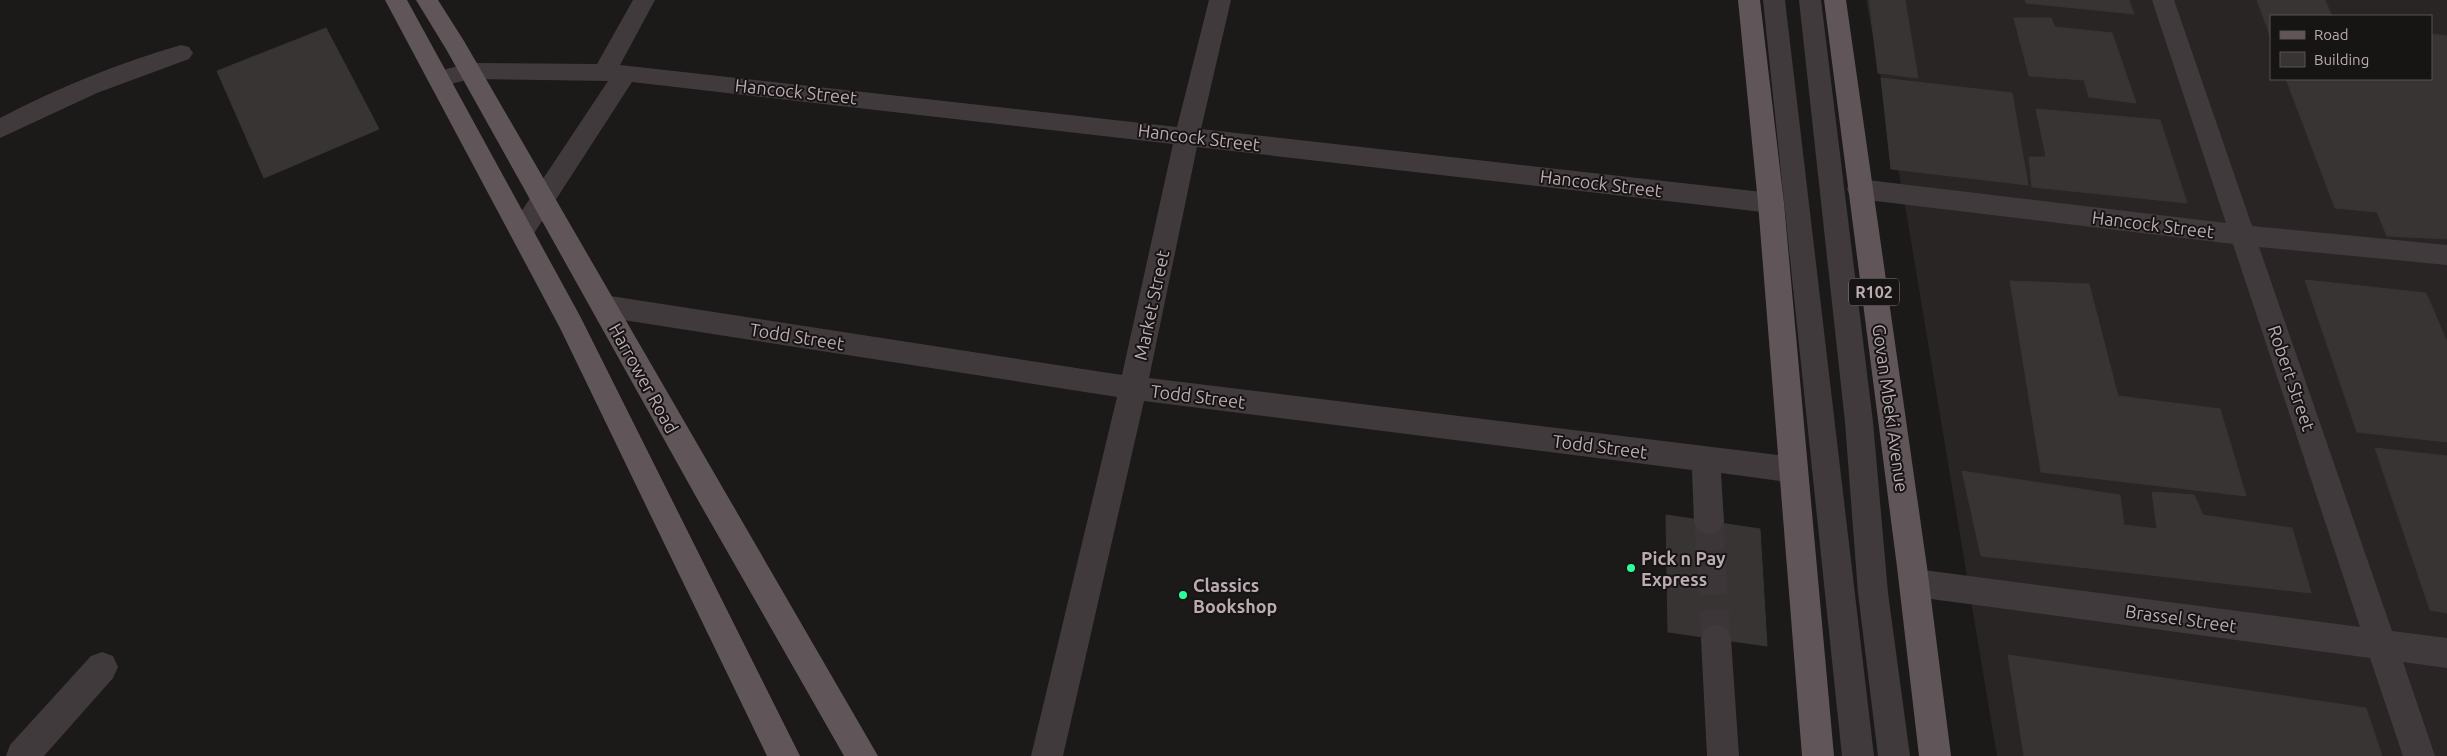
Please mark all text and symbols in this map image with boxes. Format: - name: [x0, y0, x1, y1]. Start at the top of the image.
- legend: [2270, 15, 2432, 80]
- text: Road: [2314, 26, 2349, 43]
- text: Building: [2314, 51, 2369, 68]
- street label: Hancock Street: [734, 75, 858, 107]
- street label: Hancock Street: [1137, 120, 1261, 154]
- street label: Hancock Street: [1539, 166, 1663, 200]
- street label: Hancock Street: [2091, 207, 2215, 241]
- street label: Market Street: [1130, 248, 1172, 362]
- road number: R102: [1849, 278, 1899, 306]
- street label: Todd Street: [748, 319, 846, 353]
- street label: Harrower Road: [606, 320, 682, 436]
- street label: Govan Mbeki Avenue: [1869, 323, 1913, 493]
- street label: Robert Street: [2265, 323, 2319, 433]
- street label: Todd Street: [1150, 380, 1246, 412]
- street label: Todd Street: [1552, 430, 1648, 462]
- place label: Pick n Pay Express: [1641, 548, 1726, 589]
- marker: Pick n Pay Express: [1625, 562, 1637, 574]
- place label: Classics Bookshop: [1193, 575, 1277, 616]
- marker: Classics Bookshop: [1177, 589, 1189, 601]
- street label: Brassel Street: [2124, 600, 2238, 636]

